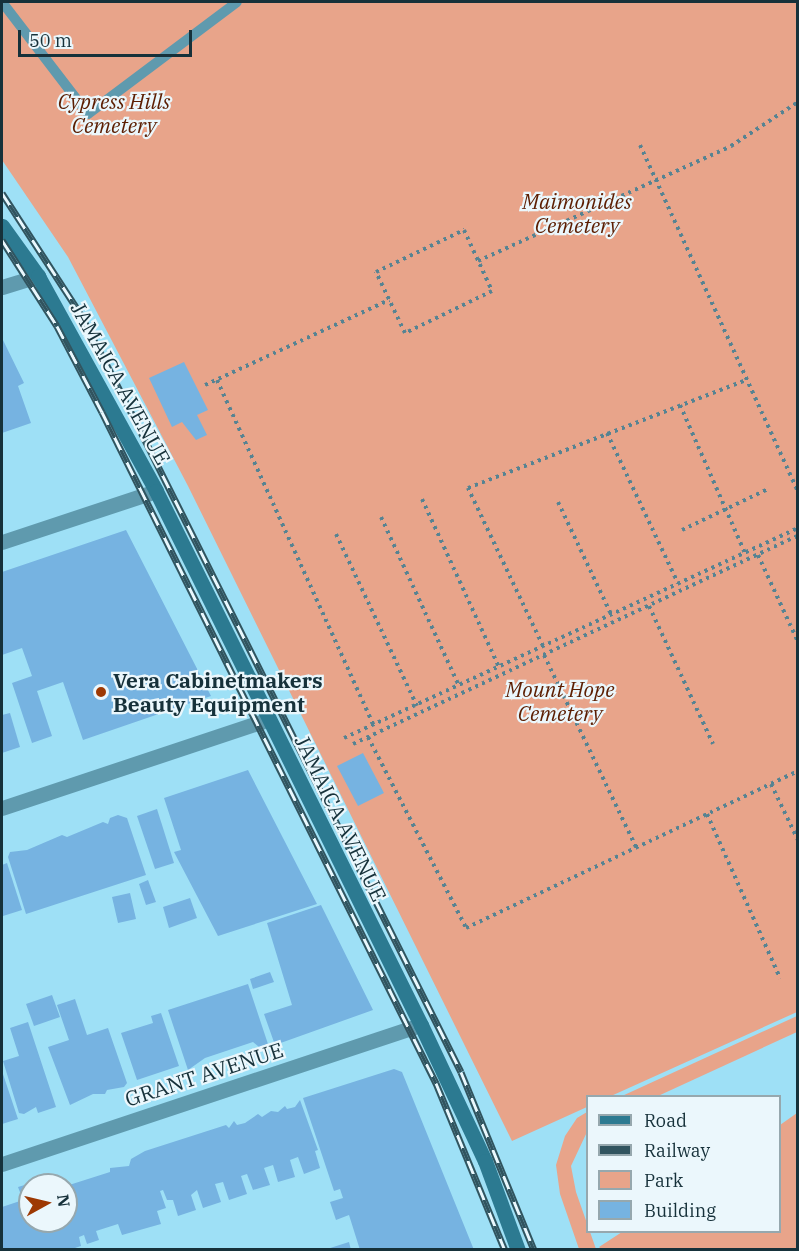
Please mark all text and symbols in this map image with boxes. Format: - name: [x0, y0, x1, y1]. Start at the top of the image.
- scale bar: [21, 18, 195, 56]
- text: 50 m: [29, 29, 72, 52]
- park label: Cypress Hills Cemetery: [58, 88, 170, 138]
- park label: Maimonides Cemetery: [522, 188, 632, 238]
- street label: JAMAICA AVENUE: [66, 297, 176, 469]
- place label: Vera Cabinetmakers Beauty Equipment: [113, 667, 323, 717]
- park label: Mount Hope Cemetery: [505, 676, 615, 726]
- marker: Vera Cabinetmakers Beauty Equipment: [94, 685, 108, 699]
- street label: JAMAICA AVENUE: [290, 731, 392, 905]
- street label: GRANT AVENUE: [122, 1037, 286, 1111]
- legend: [586, 1095, 781, 1233]
- text: Road: [644, 1109, 687, 1132]
- text: Railway: [644, 1139, 710, 1162]
- text: Park: [644, 1169, 683, 1192]
- north arrow: [18, 1173, 78, 1233]
- text: N: [53, 1193, 75, 1208]
- text: Building: [644, 1199, 716, 1222]

